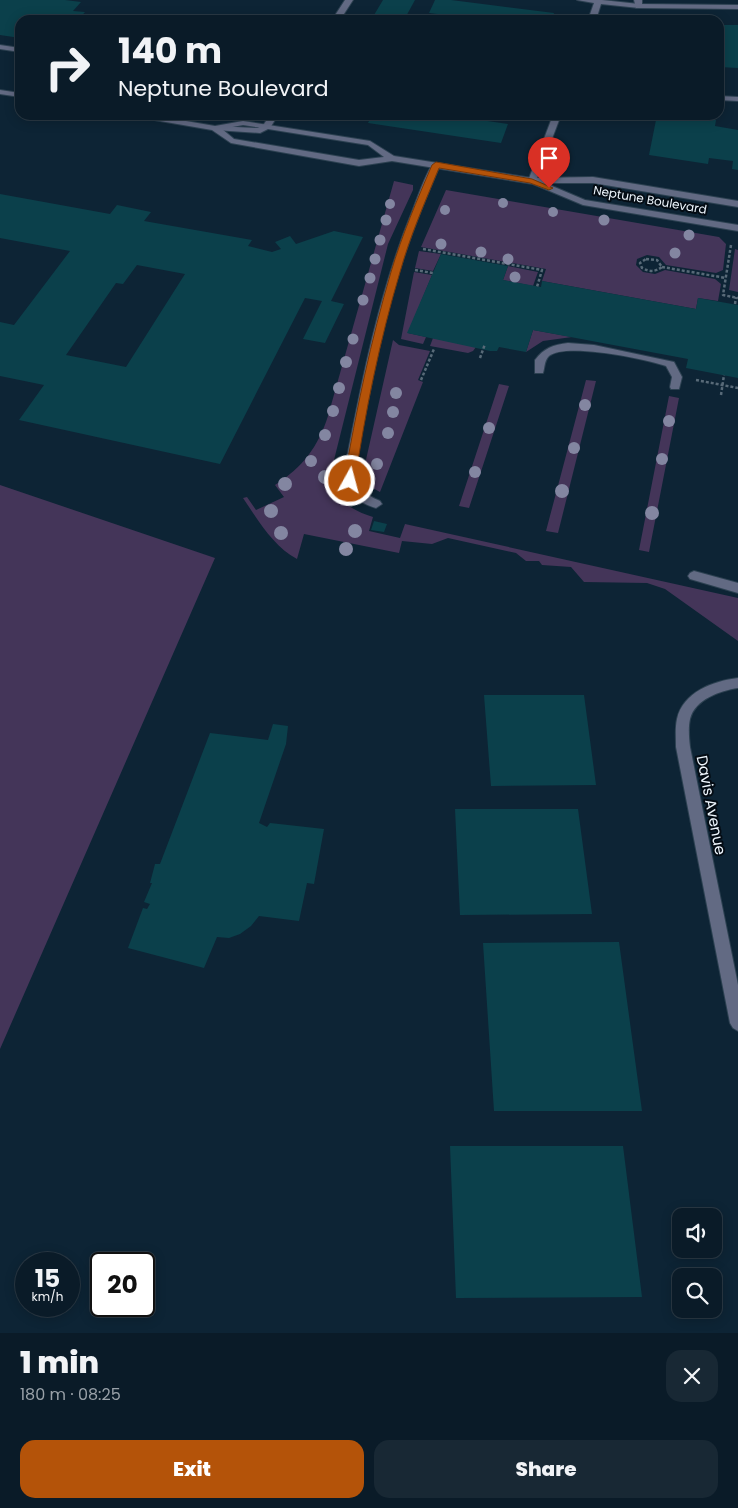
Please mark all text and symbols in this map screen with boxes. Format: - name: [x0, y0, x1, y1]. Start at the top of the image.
- text: 140 m: [118, 26, 222, 75]
- icon: right: [35, 35, 100, 100]
- text: Neptune Boulevard: [118, 73, 329, 104]
- pin: [528, 137, 570, 188]
- icon: arrive: [535, 144, 563, 172]
- street label: Neptune Boulevard: [592, 181, 708, 218]
- position arrow: [323, 454, 375, 506]
- street label: Davis Avenue: [692, 753, 731, 856]
- map controls: [672, 1208, 722, 1318]
- button: sound: [672, 1208, 722, 1258]
- speed limit sign: 20: [90, 1252, 155, 1317]
- text: 15: [35, 1261, 60, 1296]
- button: search: [672, 1268, 722, 1318]
- text: km/h: [32, 1288, 63, 1305]
- text: 1 min: [20, 1341, 99, 1384]
- button: close: [666, 1350, 718, 1402]
- text: 180 m · 08:25: [20, 1383, 121, 1406]
- button: Exit: [20, 1440, 364, 1498]
- button: Share: [374, 1440, 718, 1498]

